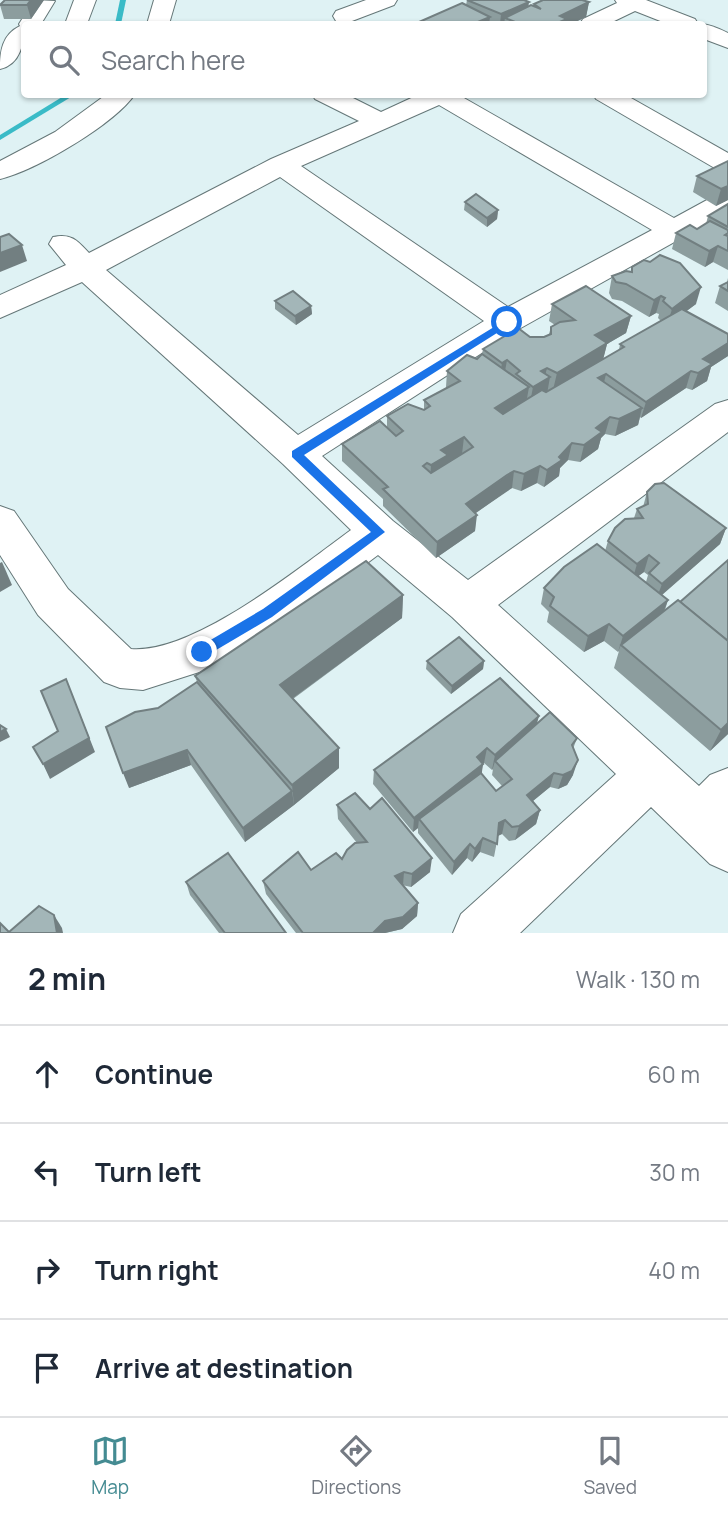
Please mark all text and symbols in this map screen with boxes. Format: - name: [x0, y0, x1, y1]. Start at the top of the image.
- search box: [21, 21, 707, 98]
- icon: search: [45, 41, 83, 79]
- text: Search here: [101, 42, 246, 78]
- route start: [491, 306, 522, 337]
- route end: [186, 636, 217, 667]
- text: 2 min: [28, 958, 106, 999]
- text: Walk · 130 m: [576, 963, 700, 995]
- icon: ahead: [28, 1055, 66, 1093]
- text: Continue: [95, 1056, 213, 1092]
- text: 60 m: [648, 1058, 700, 1090]
- icon: left: [28, 1153, 66, 1191]
- text: Turn left: [95, 1154, 202, 1190]
- text: 30 m: [649, 1156, 700, 1188]
- icon: right: [28, 1251, 66, 1289]
- text: Turn right: [95, 1252, 219, 1288]
- text: 40 m: [648, 1254, 700, 1286]
- icon: arrive: [28, 1349, 66, 1387]
- text: Arrive at destination: [95, 1350, 353, 1386]
- tab: Map: [91, 1432, 129, 1500]
- tab: Directions: [311, 1432, 401, 1500]
- tab: Saved: [583, 1432, 637, 1500]

